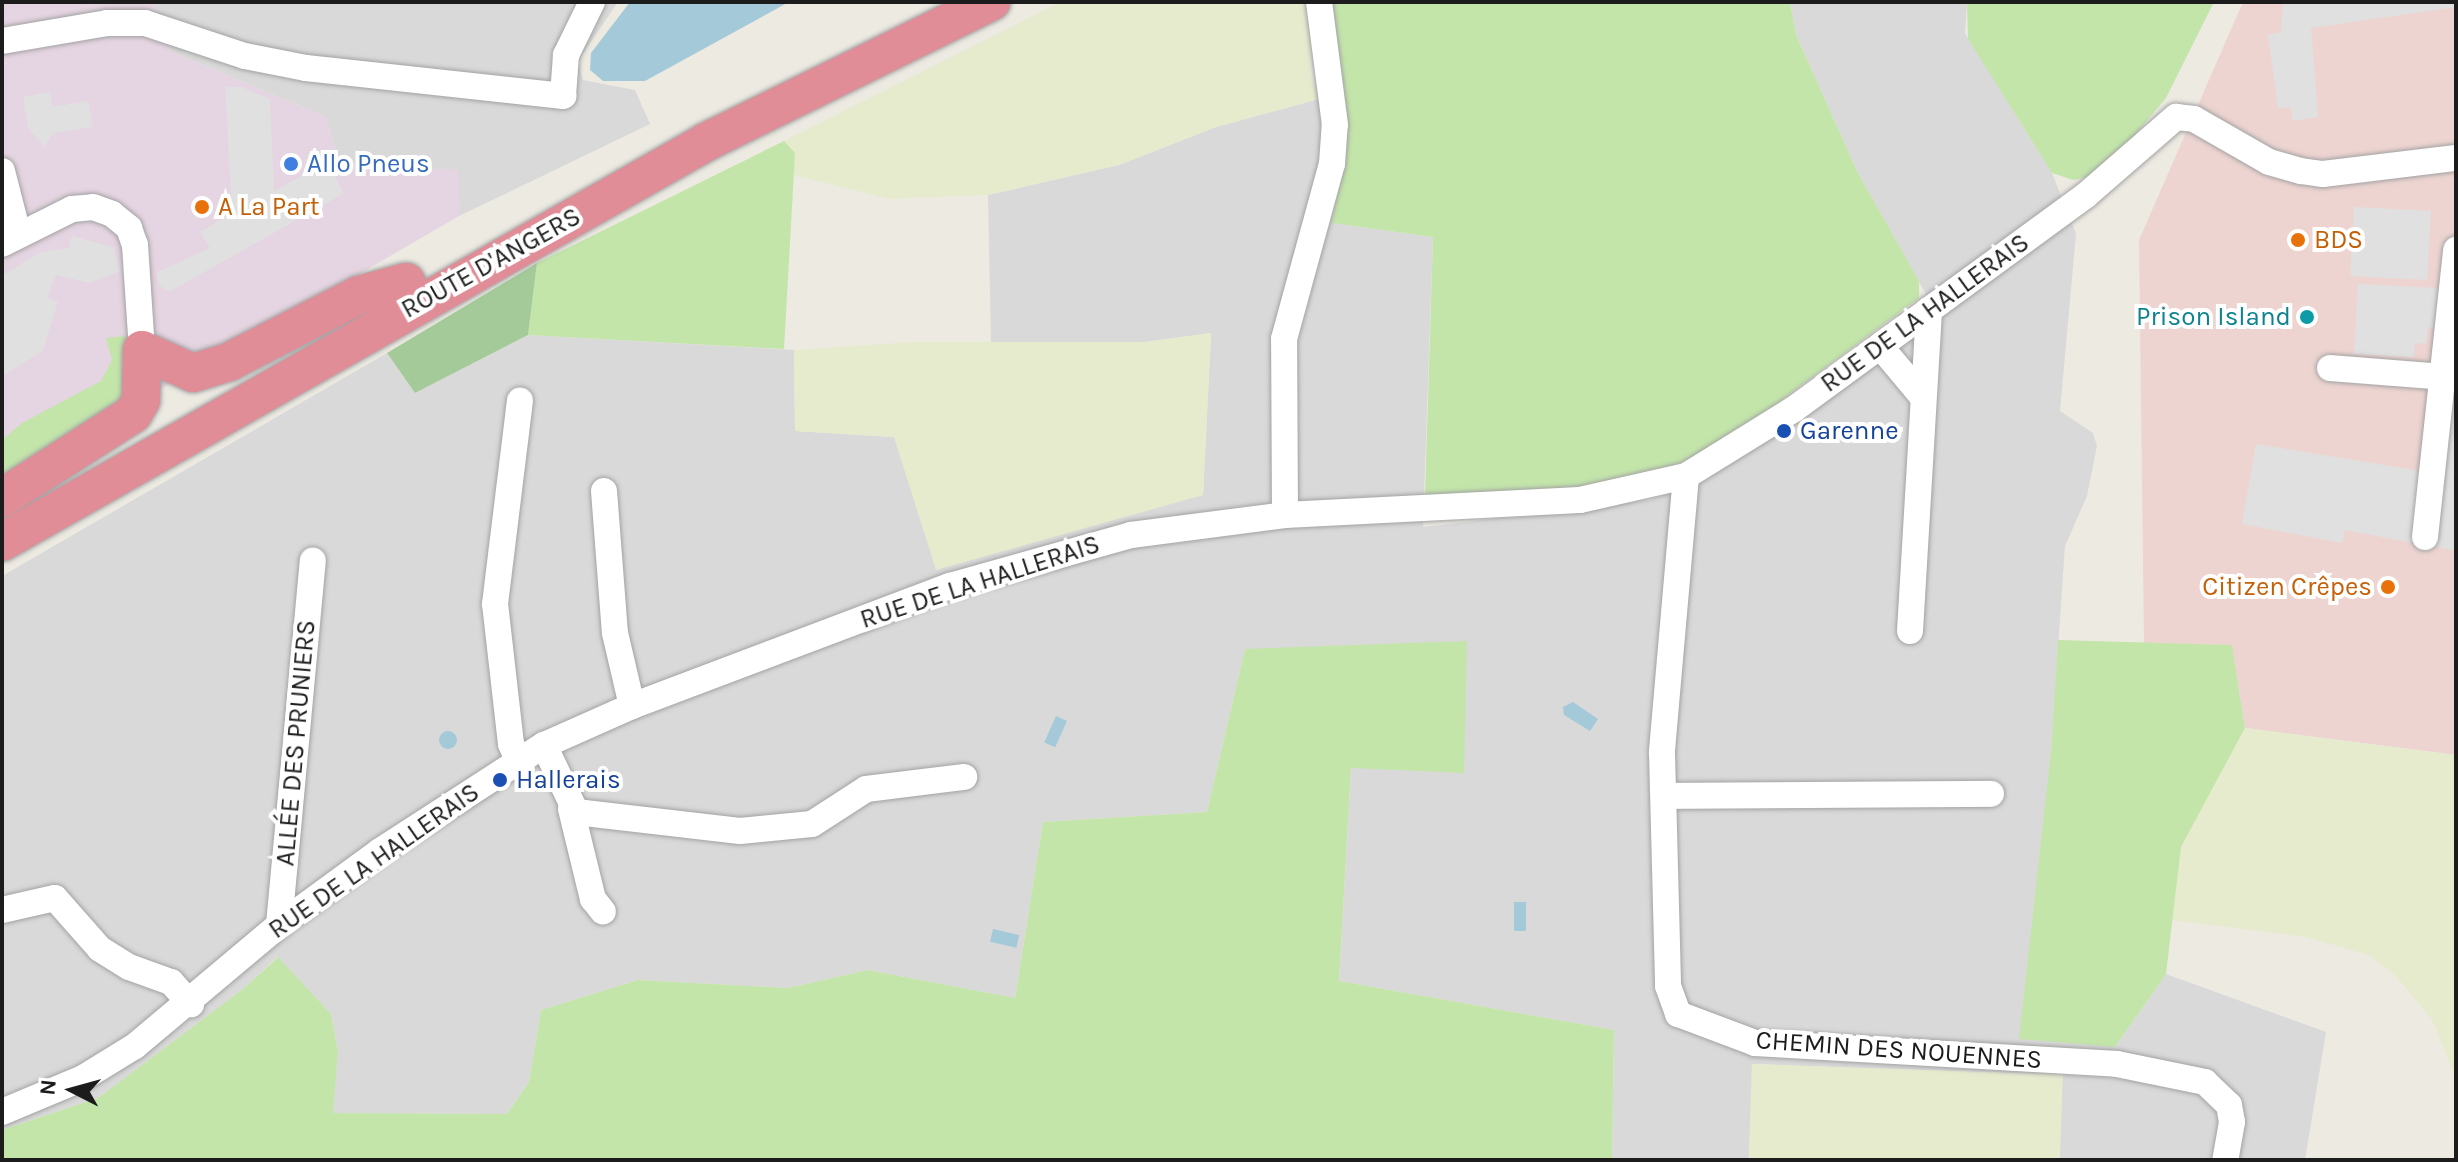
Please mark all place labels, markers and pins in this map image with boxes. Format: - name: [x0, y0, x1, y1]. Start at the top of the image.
- place label: Allo Pneus: [307, 148, 430, 180]
- marker: Allo Pneus: [282, 155, 300, 173]
- place label: A La Part: [218, 191, 320, 223]
- marker: A La Part: [193, 198, 211, 216]
- place label: BDS: [2314, 224, 2363, 256]
- marker: BDS: [2289, 231, 2307, 249]
- place label: Prison Island: [2136, 301, 2291, 333]
- marker: Prison Island: [2298, 308, 2316, 326]
- place label: Garenne: [1800, 415, 1899, 447]
- marker: Garenne: [1775, 422, 1793, 440]
- place label: Citizen Crêpes: [2202, 571, 2372, 603]
- marker: Citizen Crêpes: [2379, 578, 2397, 596]
- place label: Hallerais: [516, 764, 621, 796]
- marker: Hallerais: [491, 771, 509, 789]

